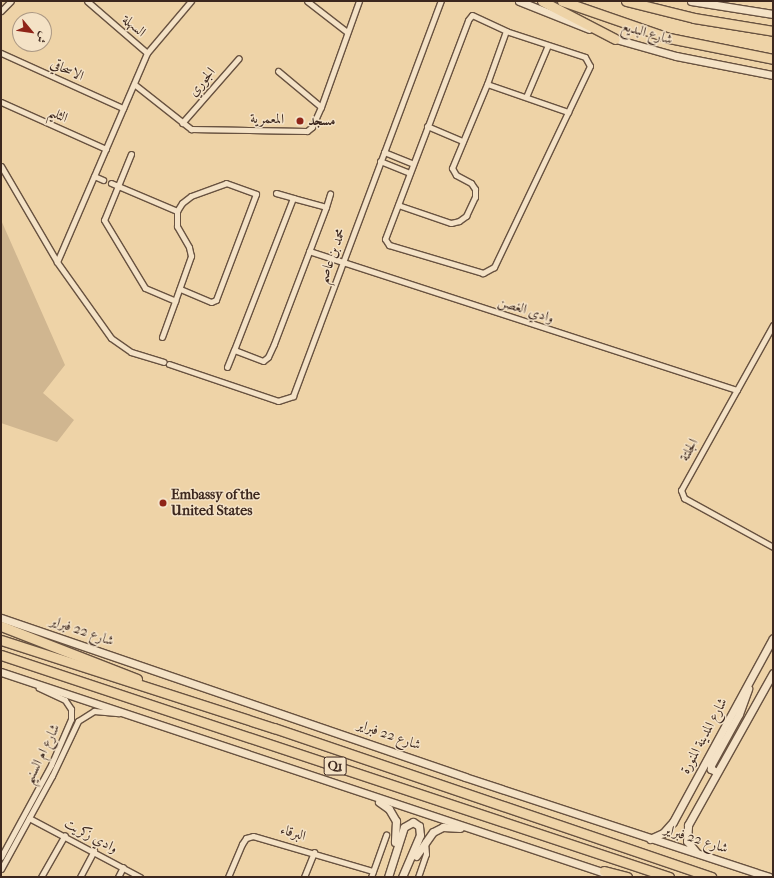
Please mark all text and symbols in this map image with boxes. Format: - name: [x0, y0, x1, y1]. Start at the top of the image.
- street label: السهلة: [119, 11, 149, 41]
- north arrow: [12, 12, 52, 52]
- street label: شارع البديع: [620, 18, 674, 48]
- text: ش: [34, 30, 50, 45]
- street label: الاسحاقي: [48, 55, 86, 85]
- street label: الجوري: [185, 64, 219, 100]
- street label: الثليم: [46, 103, 70, 127]
- street label: المعمرية: [250, 110, 284, 128]
- place label: مسجد: [308, 113, 335, 129]
- marker: مسجد: [295, 116, 305, 126]
- street label: محمد بن عاصم: [314, 226, 350, 286]
- street label: وادي الغصن: [496, 293, 556, 327]
- street label: الجلتة: [676, 436, 702, 464]
- place label: Embassy of the United States: [171, 487, 260, 520]
- marker: Embassy of the United States: [158, 498, 168, 508]
- street label: شارع 22 فبراير: [48, 612, 116, 650]
- street label: شارع المدينة المنورة: [677, 695, 731, 777]
- street label: شارع 22 فبراير: [355, 716, 423, 754]
- street label: شارع ام السنيم: [20, 721, 64, 787]
- road number: Q1: [323, 755, 347, 777]
- street label: وادي زكريت: [61, 815, 121, 857]
- street label: البرقاء: [278, 821, 308, 845]
- street label: شارع 22 فبراير: [662, 821, 730, 857]

